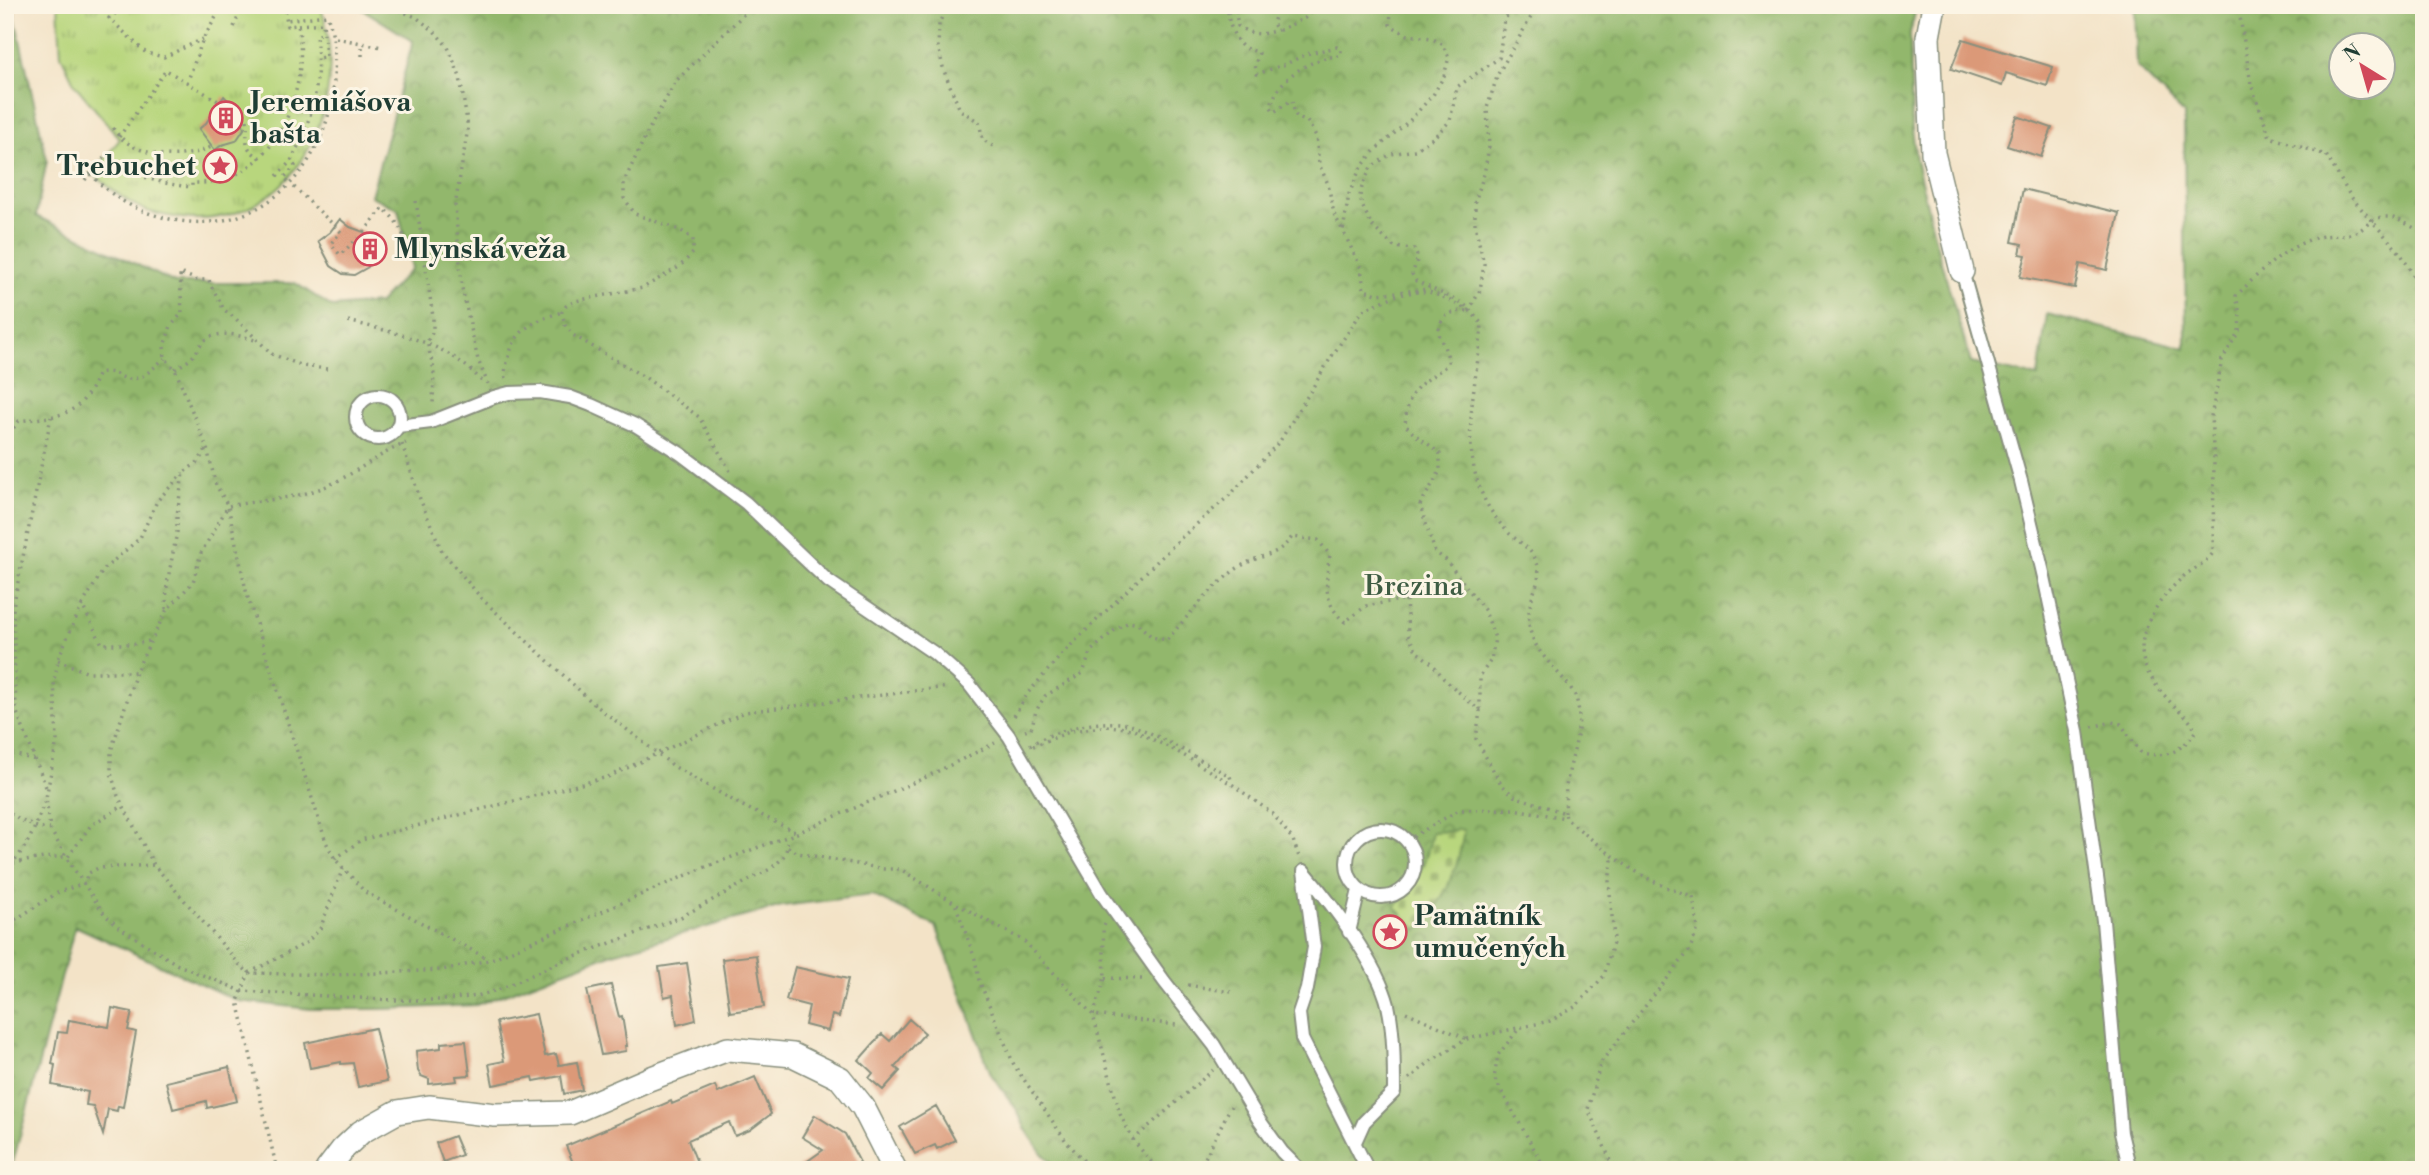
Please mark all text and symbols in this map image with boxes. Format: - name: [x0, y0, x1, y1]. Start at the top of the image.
- north arrow: [2328, 32, 2398, 102]
- text: N: [2339, 39, 2366, 67]
- place label: Jeremiášova bašta: [246, 85, 412, 152]
- building icon: Jeremiášova bašta: [207, 99, 245, 137]
- place icon: Trebuchet: [201, 147, 239, 185]
- place label: Trebuchet: [57, 149, 197, 184]
- building icon: Mlynská veža: [351, 230, 389, 268]
- place label: Mlynská veža: [394, 232, 567, 267]
- park label: Brezina: [1363, 569, 1464, 604]
- place label: Pamätník umučených: [1414, 899, 1566, 966]
- place icon: Pamätník umučených: [1371, 913, 1409, 951]

